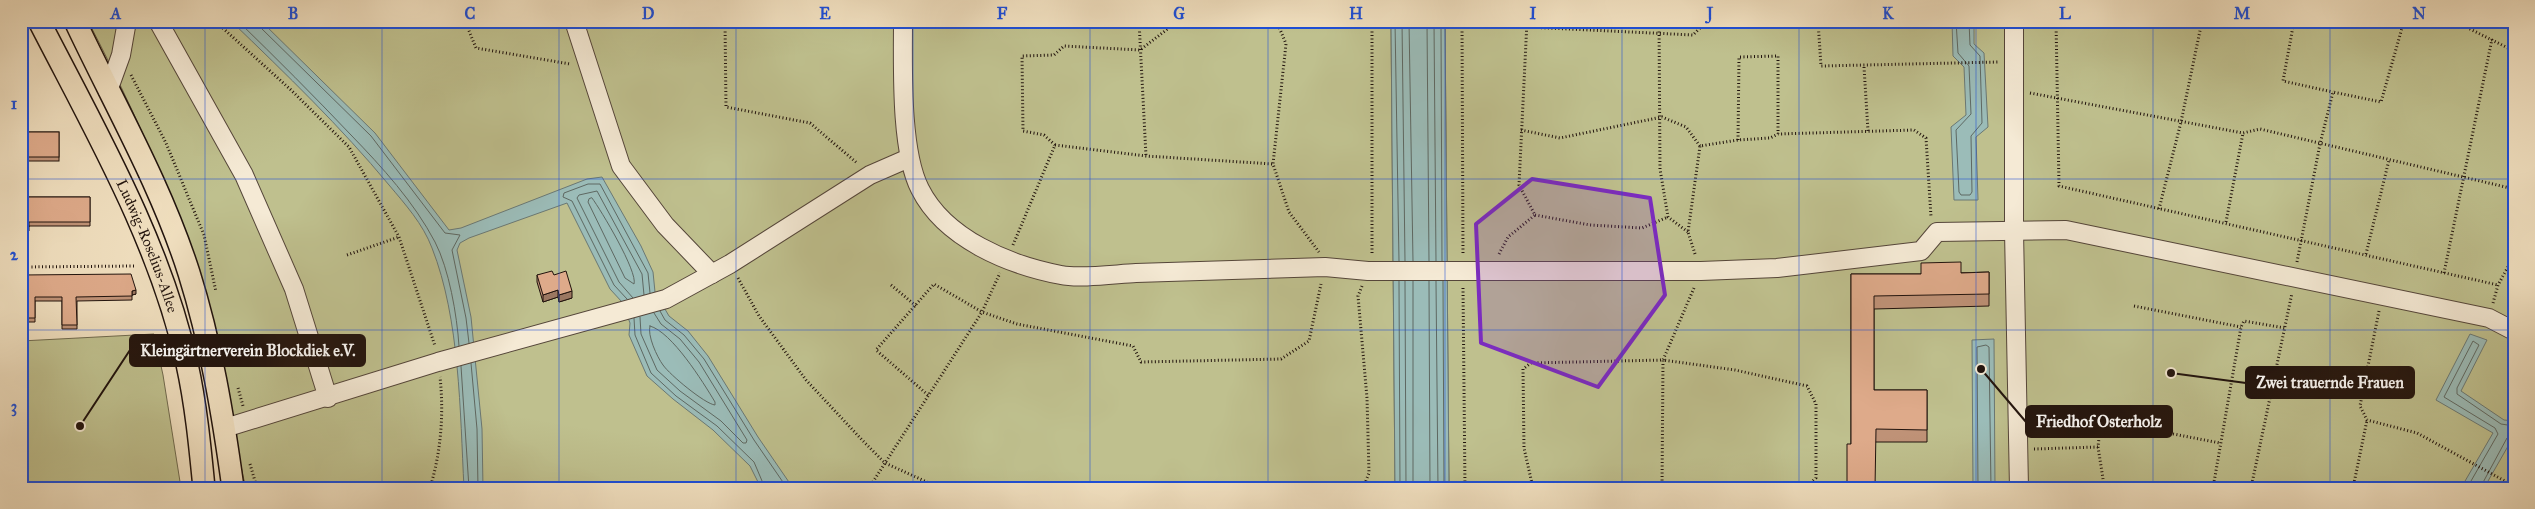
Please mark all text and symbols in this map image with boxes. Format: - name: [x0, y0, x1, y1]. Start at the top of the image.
- text: A: [110, 4, 122, 23]
- text: B: [288, 4, 298, 23]
- text: C: [465, 4, 476, 23]
- text: D: [642, 4, 655, 23]
- text: E: [819, 4, 831, 23]
- text: F: [997, 4, 1008, 23]
- text: G: [1173, 4, 1185, 23]
- text: H: [1349, 4, 1363, 23]
- text: I: [1530, 4, 1537, 23]
- text: J: [1705, 4, 1714, 24]
- text: K: [1882, 4, 1894, 23]
- text: L: [2059, 4, 2071, 23]
- text: M: [2234, 4, 2251, 23]
- text: N: [2412, 4, 2426, 23]
- text: 1: [11, 94, 18, 113]
- street label: Ludwig-Roselius-Allee: [112, 177, 182, 315]
- text: 2: [10, 245, 19, 264]
- callout: Kleingärtnerverein Blockdiek e.V.: [130, 335, 365, 366]
- text: Kleingärtnerverein Blockdiek e.V.: [140, 341, 356, 361]
- callout: Zwei trauernde Frauen: [2246, 367, 2414, 398]
- text: Zwei trauernde Frauen: [2256, 373, 2404, 392]
- text: 3: [11, 397, 17, 417]
- callout: Friedhof Osterholz: [2026, 406, 2172, 437]
- text: Friedhof Osterholz: [2036, 412, 2163, 431]

